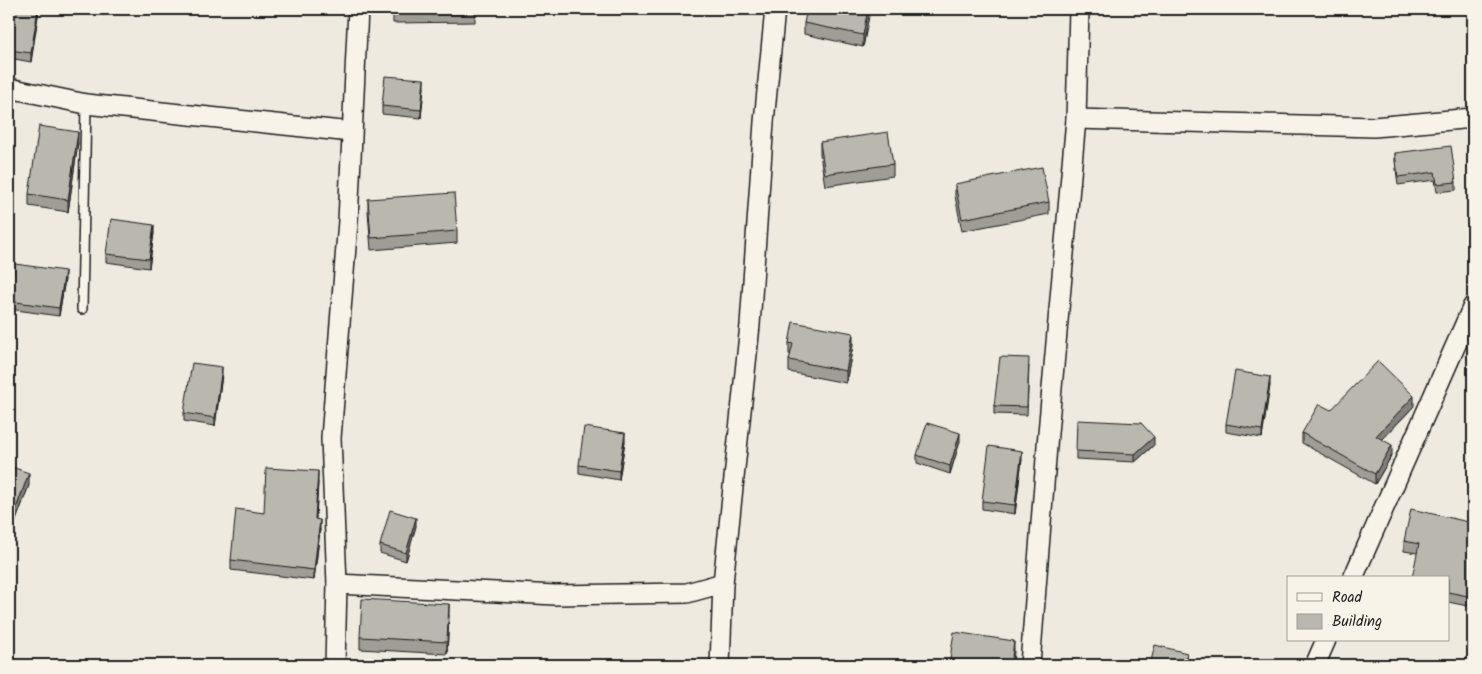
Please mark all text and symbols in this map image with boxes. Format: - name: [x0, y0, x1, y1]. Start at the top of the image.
- legend: [1287, 576, 1450, 642]
- text: Road: [1332, 586, 1363, 610]
- text: Building: [1332, 610, 1382, 634]

